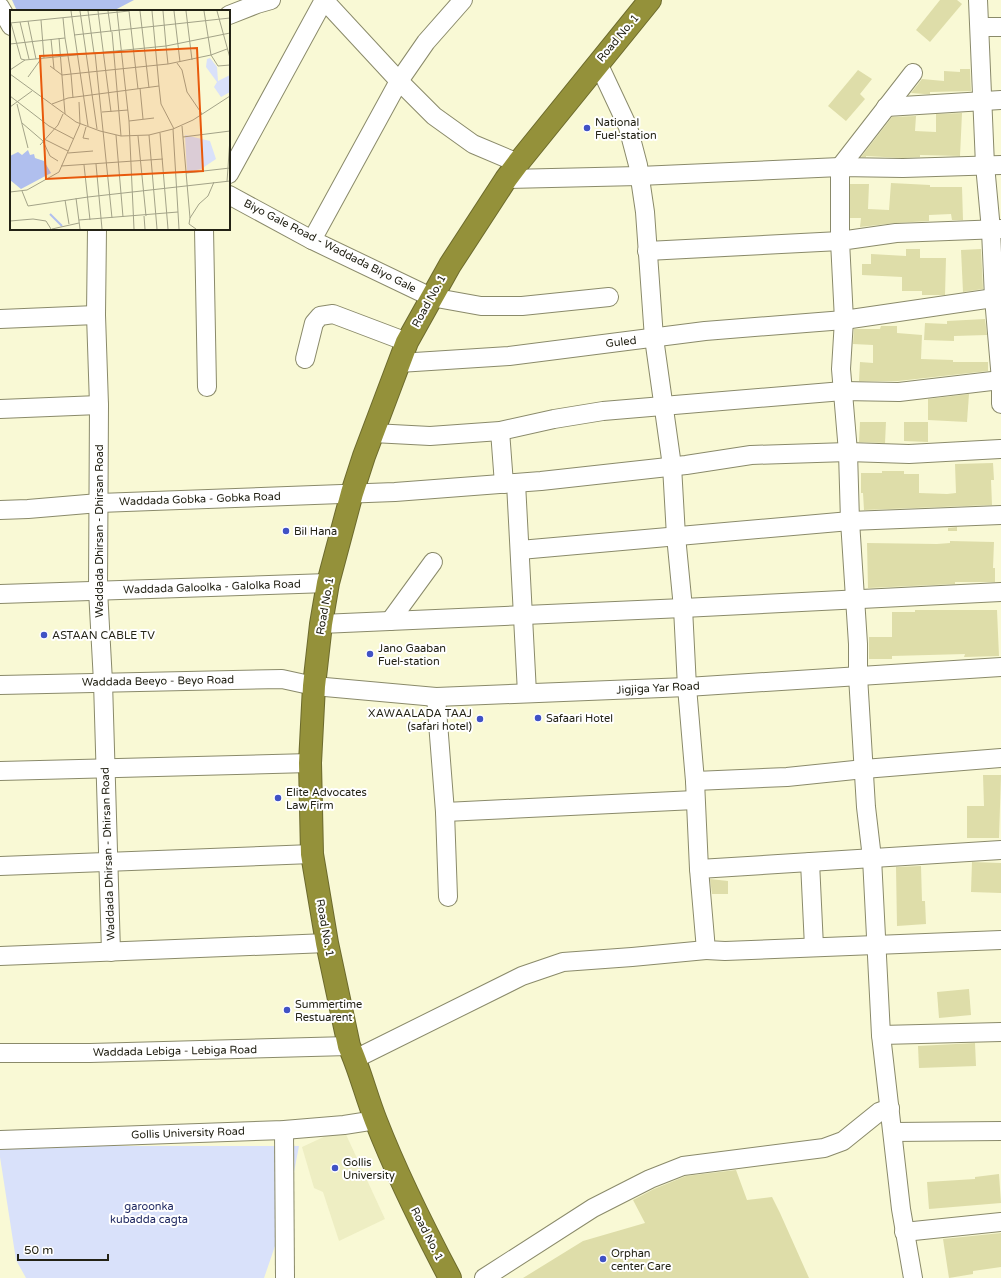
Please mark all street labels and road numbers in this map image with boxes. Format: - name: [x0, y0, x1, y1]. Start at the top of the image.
- street label: Road No. 1: [594, 11, 642, 65]
- street label: Biyo Gale Road - Waddada Biyo Gale: [242, 197, 418, 295]
- street label: Road No. 1: [409, 272, 449, 330]
- street label: Guled: [605, 334, 637, 350]
- street label: Waddada Dhirsan - Dhirsan Road: [93, 444, 106, 618]
- street label: Waddada Gobka - Gobka Road: [119, 490, 281, 508]
- street label: Road No. 1: [314, 576, 336, 636]
- street label: Waddada Galoolka - Galolka Road: [123, 577, 301, 597]
- street label: Waddada Beeyo - Beyo Road: [82, 673, 234, 689]
- street label: Jigjiga Yar Road: [616, 679, 700, 697]
- street label: Waddada Dhirsan - Dhirsan Road: [98, 767, 118, 941]
- street label: Road No. 1: [314, 898, 336, 958]
- street label: Waddada Lebiga - Lebiga Road: [93, 1043, 257, 1059]
- street label: Gollis University Road: [131, 1125, 245, 1141]
- street label: Road No. 1: [408, 1205, 446, 1263]

